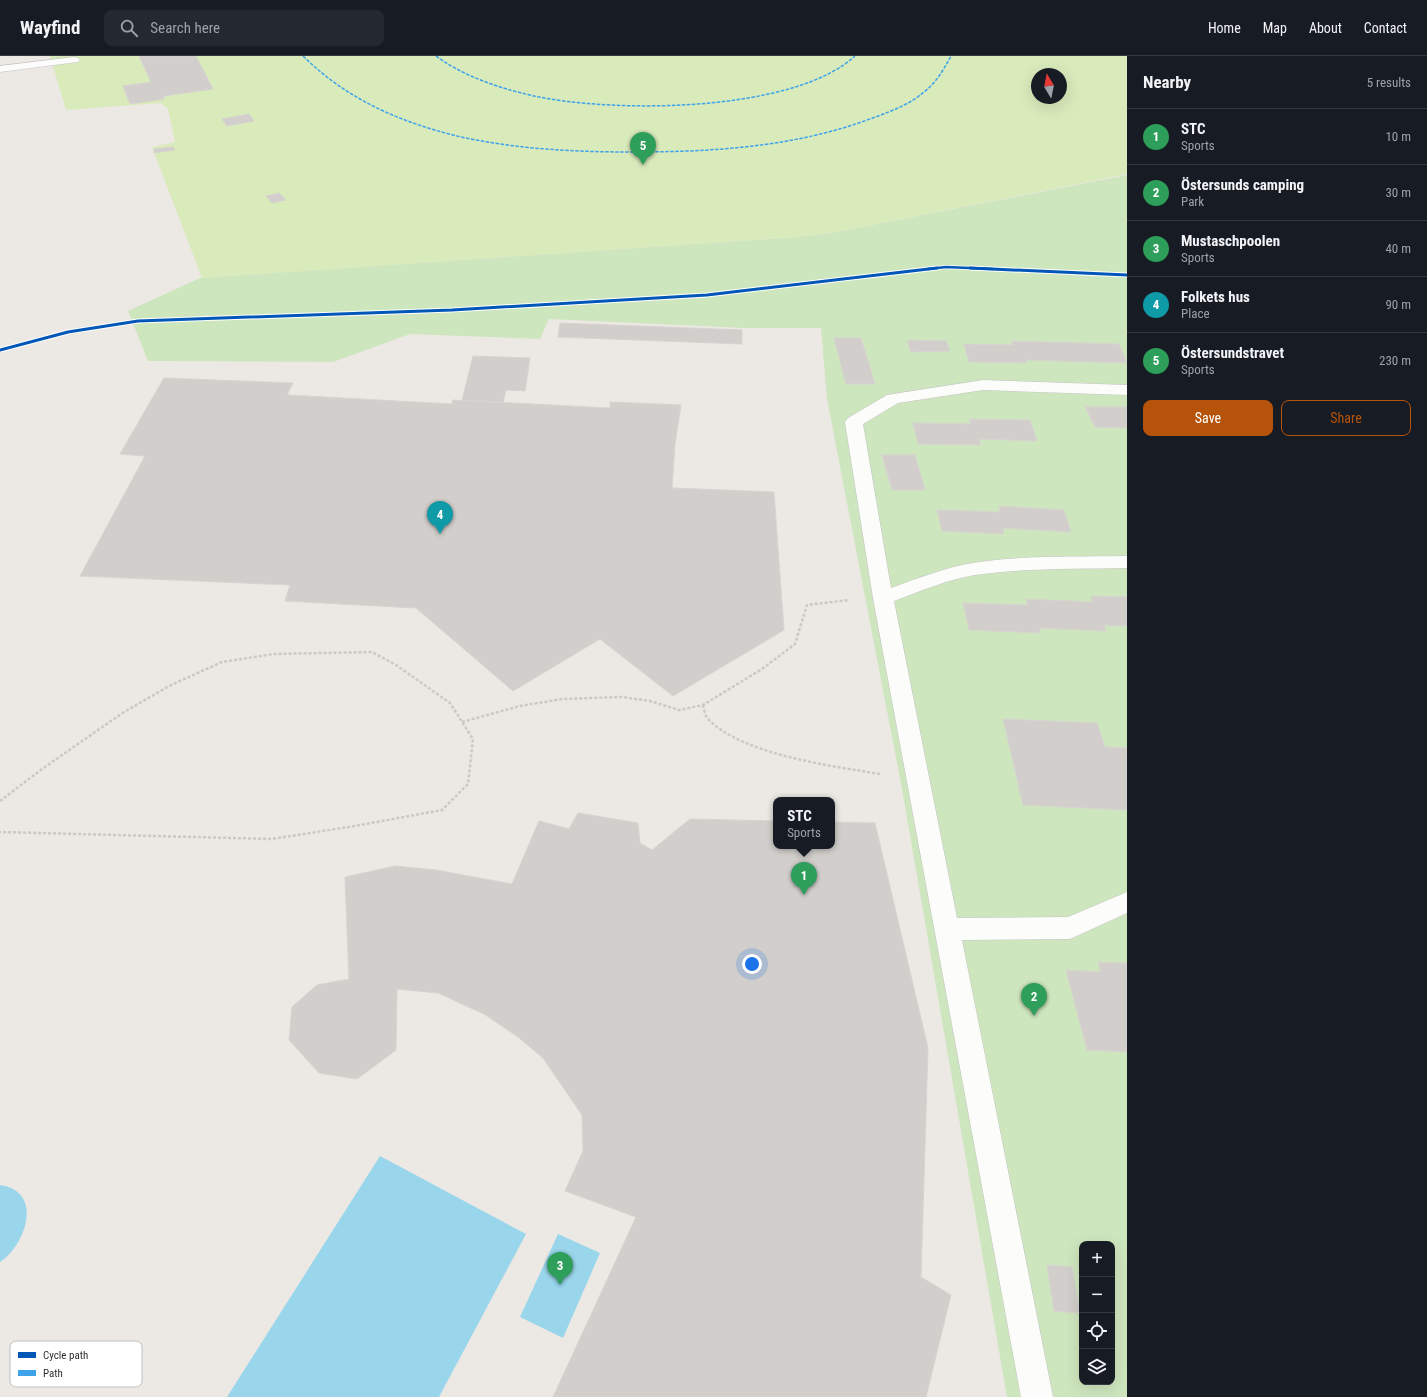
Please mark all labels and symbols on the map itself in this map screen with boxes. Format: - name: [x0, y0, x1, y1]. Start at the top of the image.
- north arrow: [1031, 68, 1067, 104]
- pin: 5: [630, 132, 656, 165]
- pin: 4: [427, 501, 453, 534]
- pin: 1: [791, 862, 817, 895]
- your location: [742, 954, 762, 974]
- pin: 2: [1021, 983, 1047, 1016]
- pin: 3: [547, 1252, 573, 1285]
- legend: [10, 1341, 142, 1387]
- text: Cycle path: [43, 1349, 88, 1362]
- text: Path: [43, 1367, 63, 1380]

